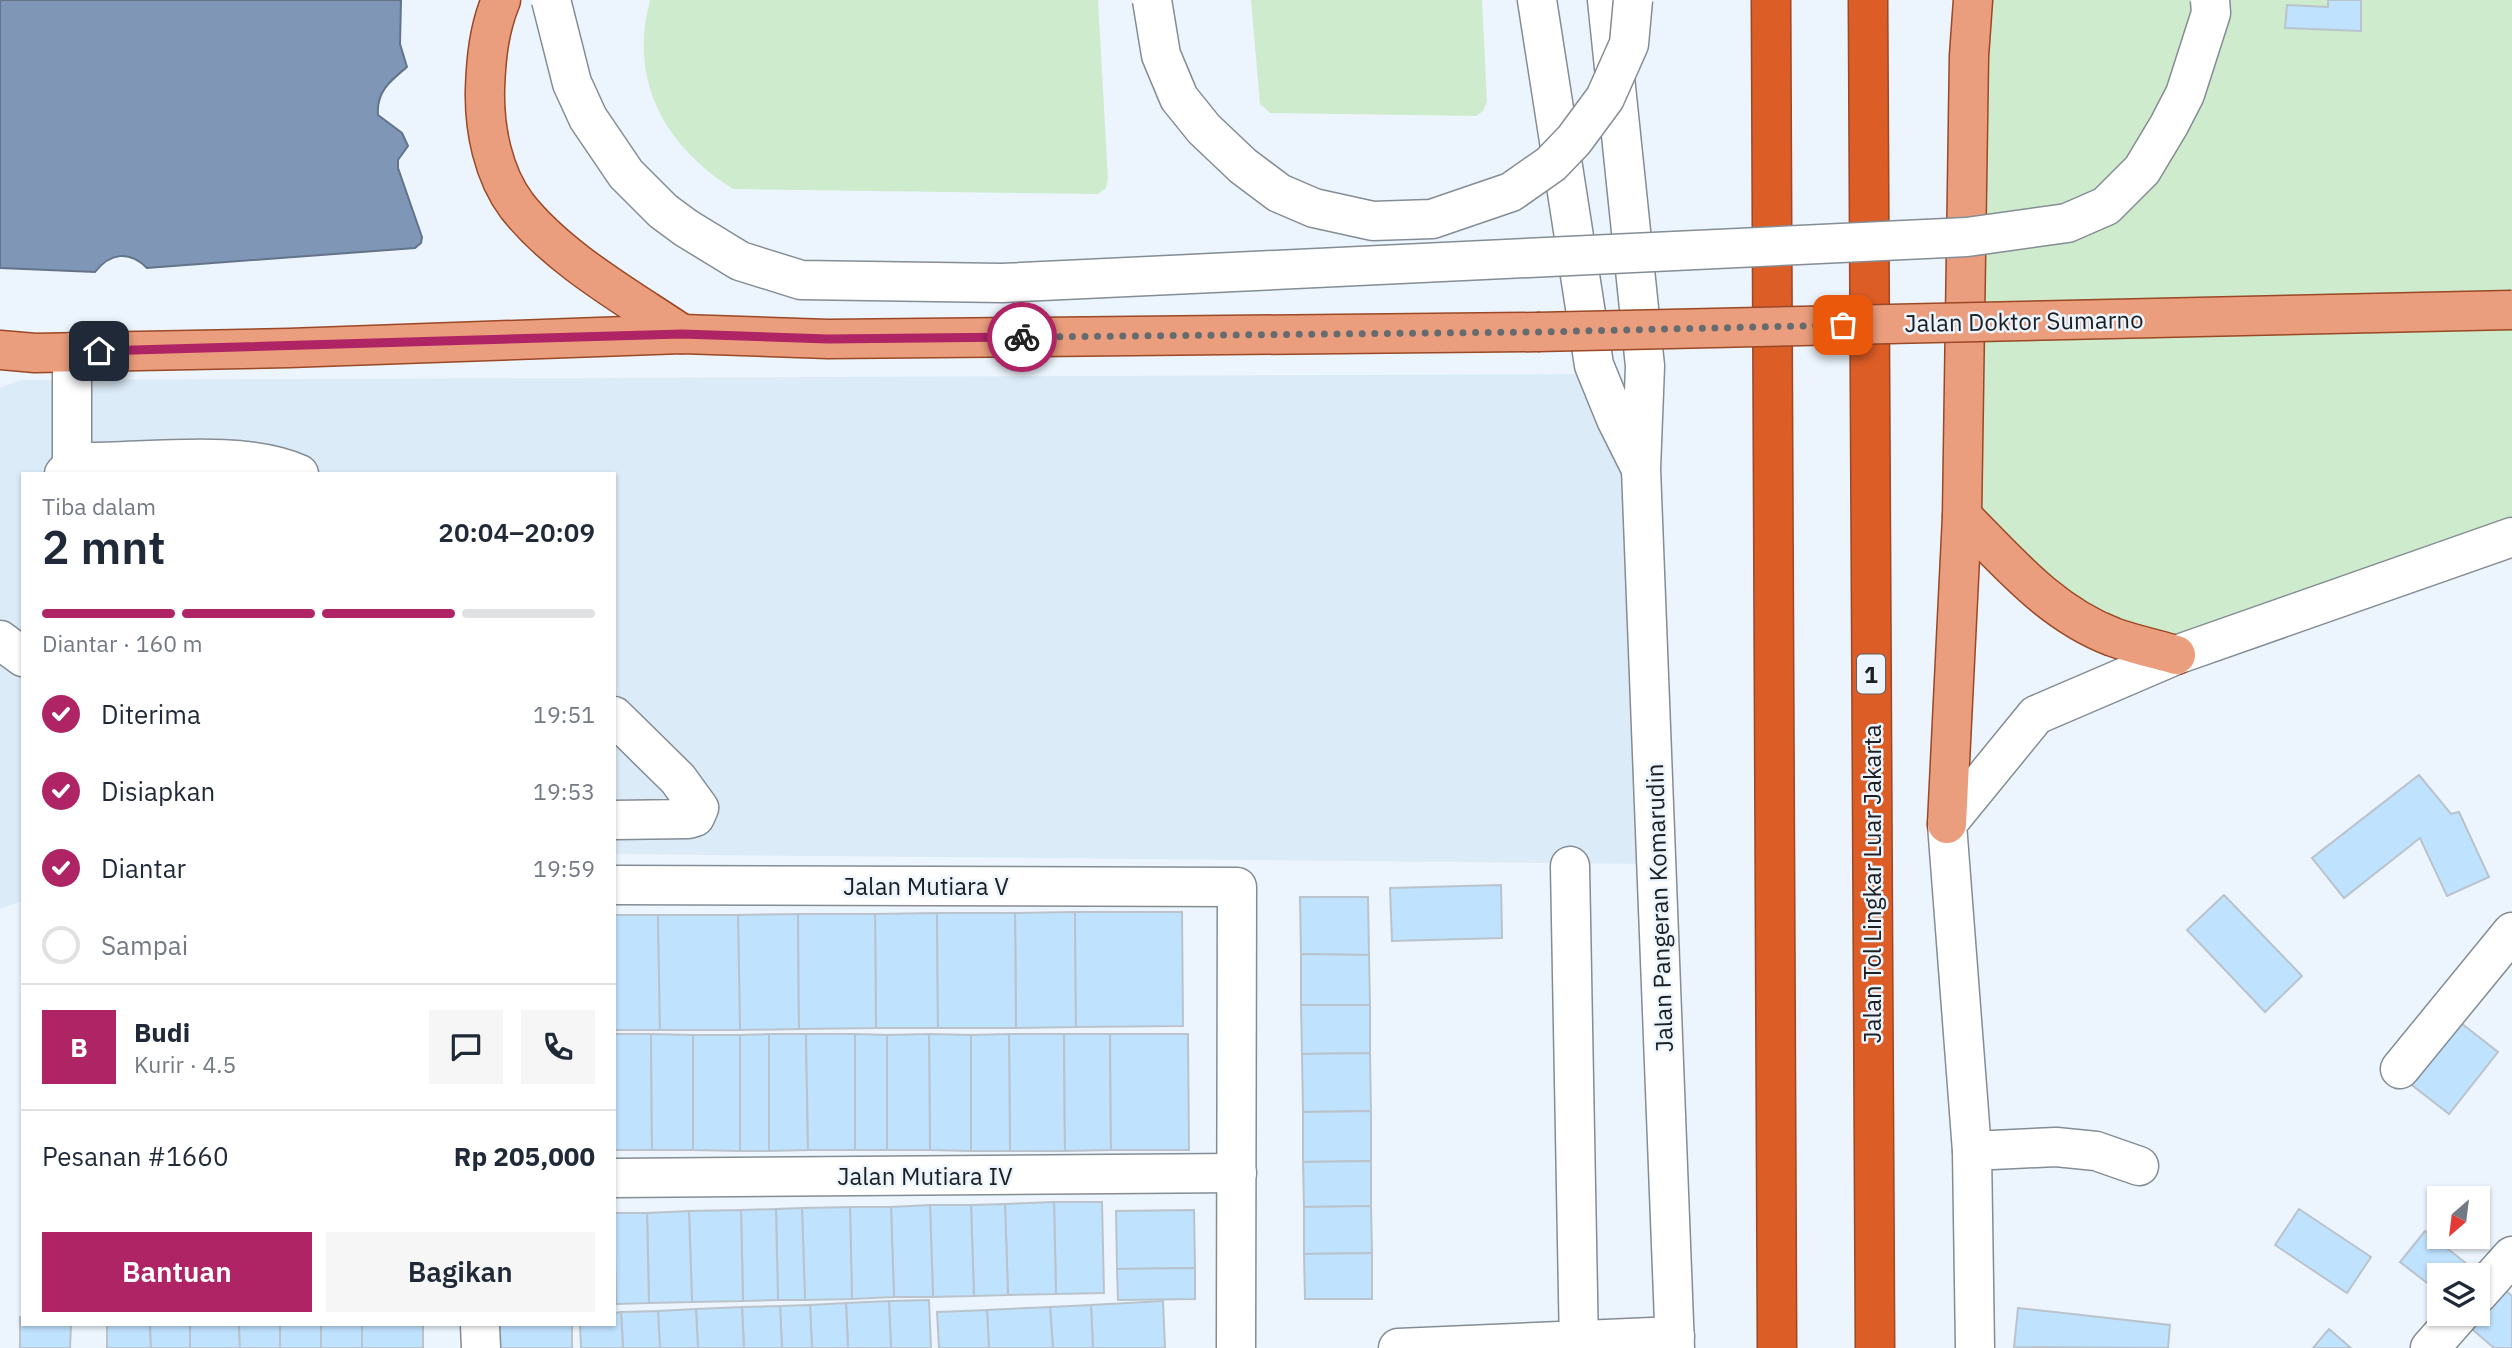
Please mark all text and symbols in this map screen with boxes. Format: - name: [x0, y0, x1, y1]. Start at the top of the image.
- pin: [1813, 295, 1873, 355]
- courier: [987, 302, 1057, 372]
- street label: Jalan Doktor Sumarno: [1904, 303, 2144, 339]
- icon: bag: [1824, 306, 1862, 344]
- icon: bike: [1003, 318, 1041, 356]
- pin: [69, 321, 129, 381]
- icon: home: [80, 332, 118, 370]
- text: Tiba dalam: [42, 491, 156, 521]
- text: 20:04–20:09: [438, 515, 595, 549]
- text: 2 mnt: [42, 517, 166, 577]
- text: Diantar · 160 m: [42, 628, 203, 658]
- road number: 1: [1857, 654, 1885, 694]
- icon: check: [42, 695, 80, 733]
- text: Diterima: [101, 697, 201, 731]
- text: 19:51: [533, 699, 595, 729]
- street label: Jalan Tol Lingkar Luar Jakarta: [1856, 724, 1888, 1043]
- street label: Jalan Pangeran Komarudin: [1638, 763, 1680, 1053]
- icon: check: [42, 772, 80, 810]
- text: Disiapkan: [101, 774, 215, 808]
- text: 19:53: [533, 776, 595, 806]
- icon: check: [42, 849, 80, 887]
- text: Diantar: [101, 851, 186, 885]
- text: 19:59: [533, 853, 595, 883]
- street label: Jalan Mutiara V: [843, 870, 1009, 902]
- text: Sampai: [101, 928, 188, 962]
- button: chat: [429, 1010, 503, 1084]
- button: phone: [521, 1010, 595, 1084]
- text: Budi: [134, 1015, 190, 1049]
- text: B: [70, 1030, 88, 1064]
- text: Kurir · 4.5: [134, 1049, 236, 1079]
- text: Pesanan #1660: [42, 1139, 229, 1173]
- text: Rp 205,000: [454, 1139, 595, 1173]
- street label: Jalan Mutiara IV: [837, 1160, 1013, 1192]
- north arrow: [2427, 1186, 2490, 1250]
- map controls: [2427, 1186, 2490, 1326]
- button: Bantuan: [42, 1232, 312, 1312]
- button: Bagikan: [326, 1232, 595, 1312]
- button: layers: [2427, 1263, 2490, 1326]

